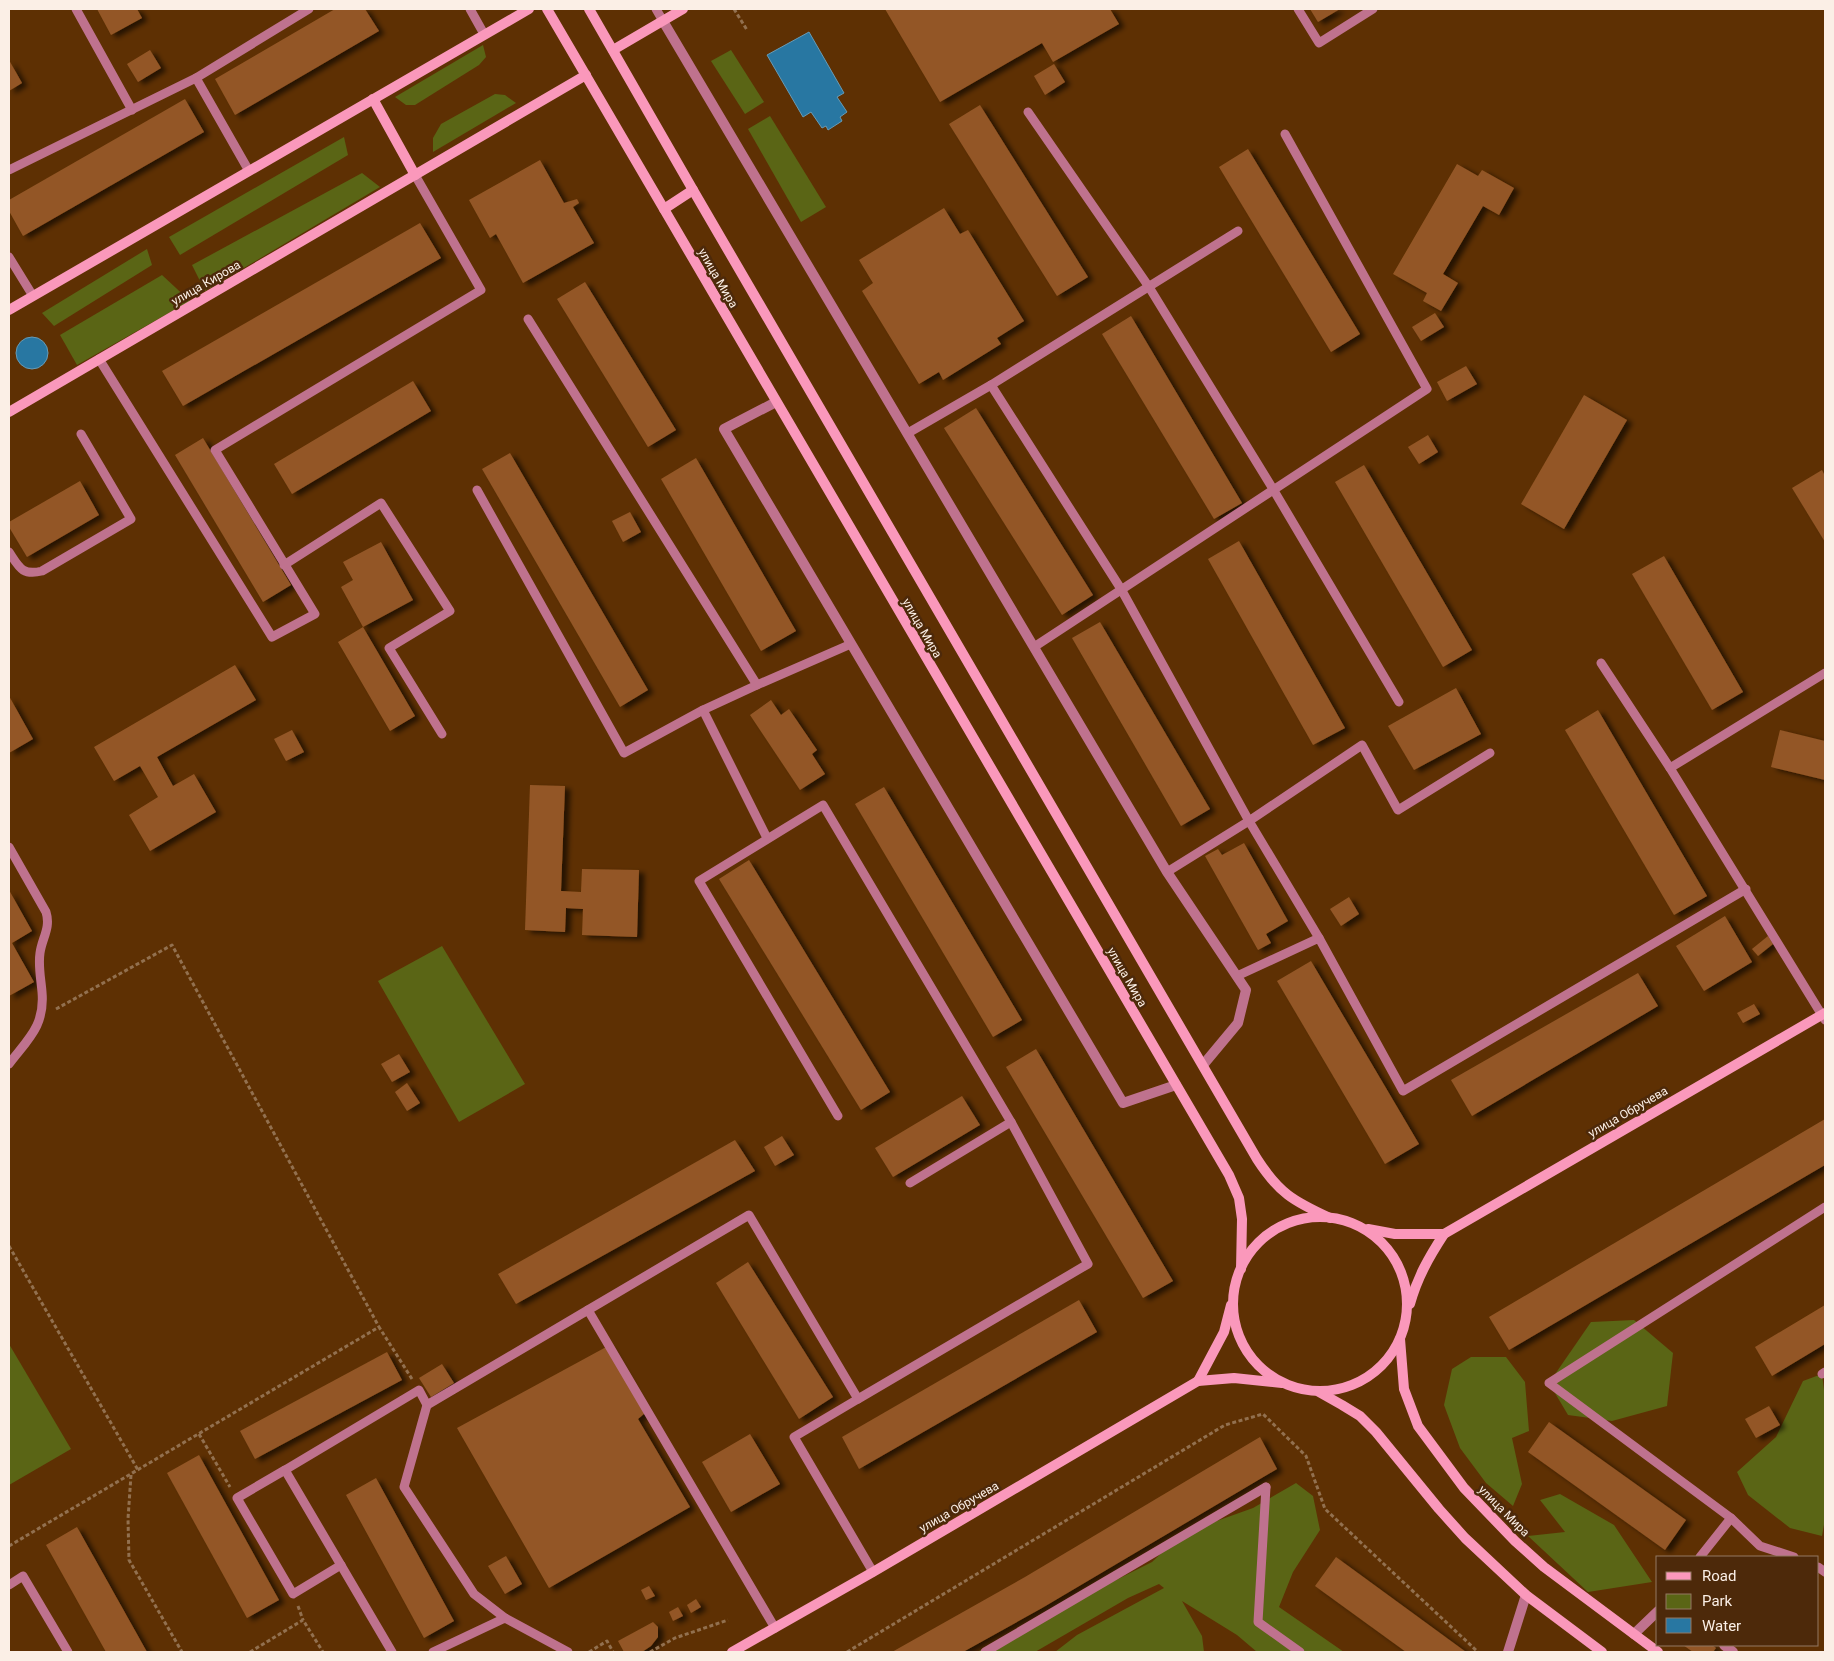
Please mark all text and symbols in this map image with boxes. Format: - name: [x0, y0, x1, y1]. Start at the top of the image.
- street label: улица Мира: [695, 246, 741, 310]
- street label: улица Кирова: [169, 258, 243, 308]
- street label: улица Мира: [899, 596, 945, 660]
- street label: улица Мира: [1104, 945, 1150, 1009]
- street label: улица Обручева: [1586, 1084, 1670, 1140]
- street label: улица Обручева: [917, 1479, 1001, 1535]
- street label: улица Мира: [1476, 1483, 1532, 1539]
- legend: [1656, 1556, 1819, 1646]
- text: Road: [1702, 1567, 1736, 1585]
- text: Park: [1702, 1592, 1733, 1610]
- text: Water: [1702, 1617, 1741, 1635]

